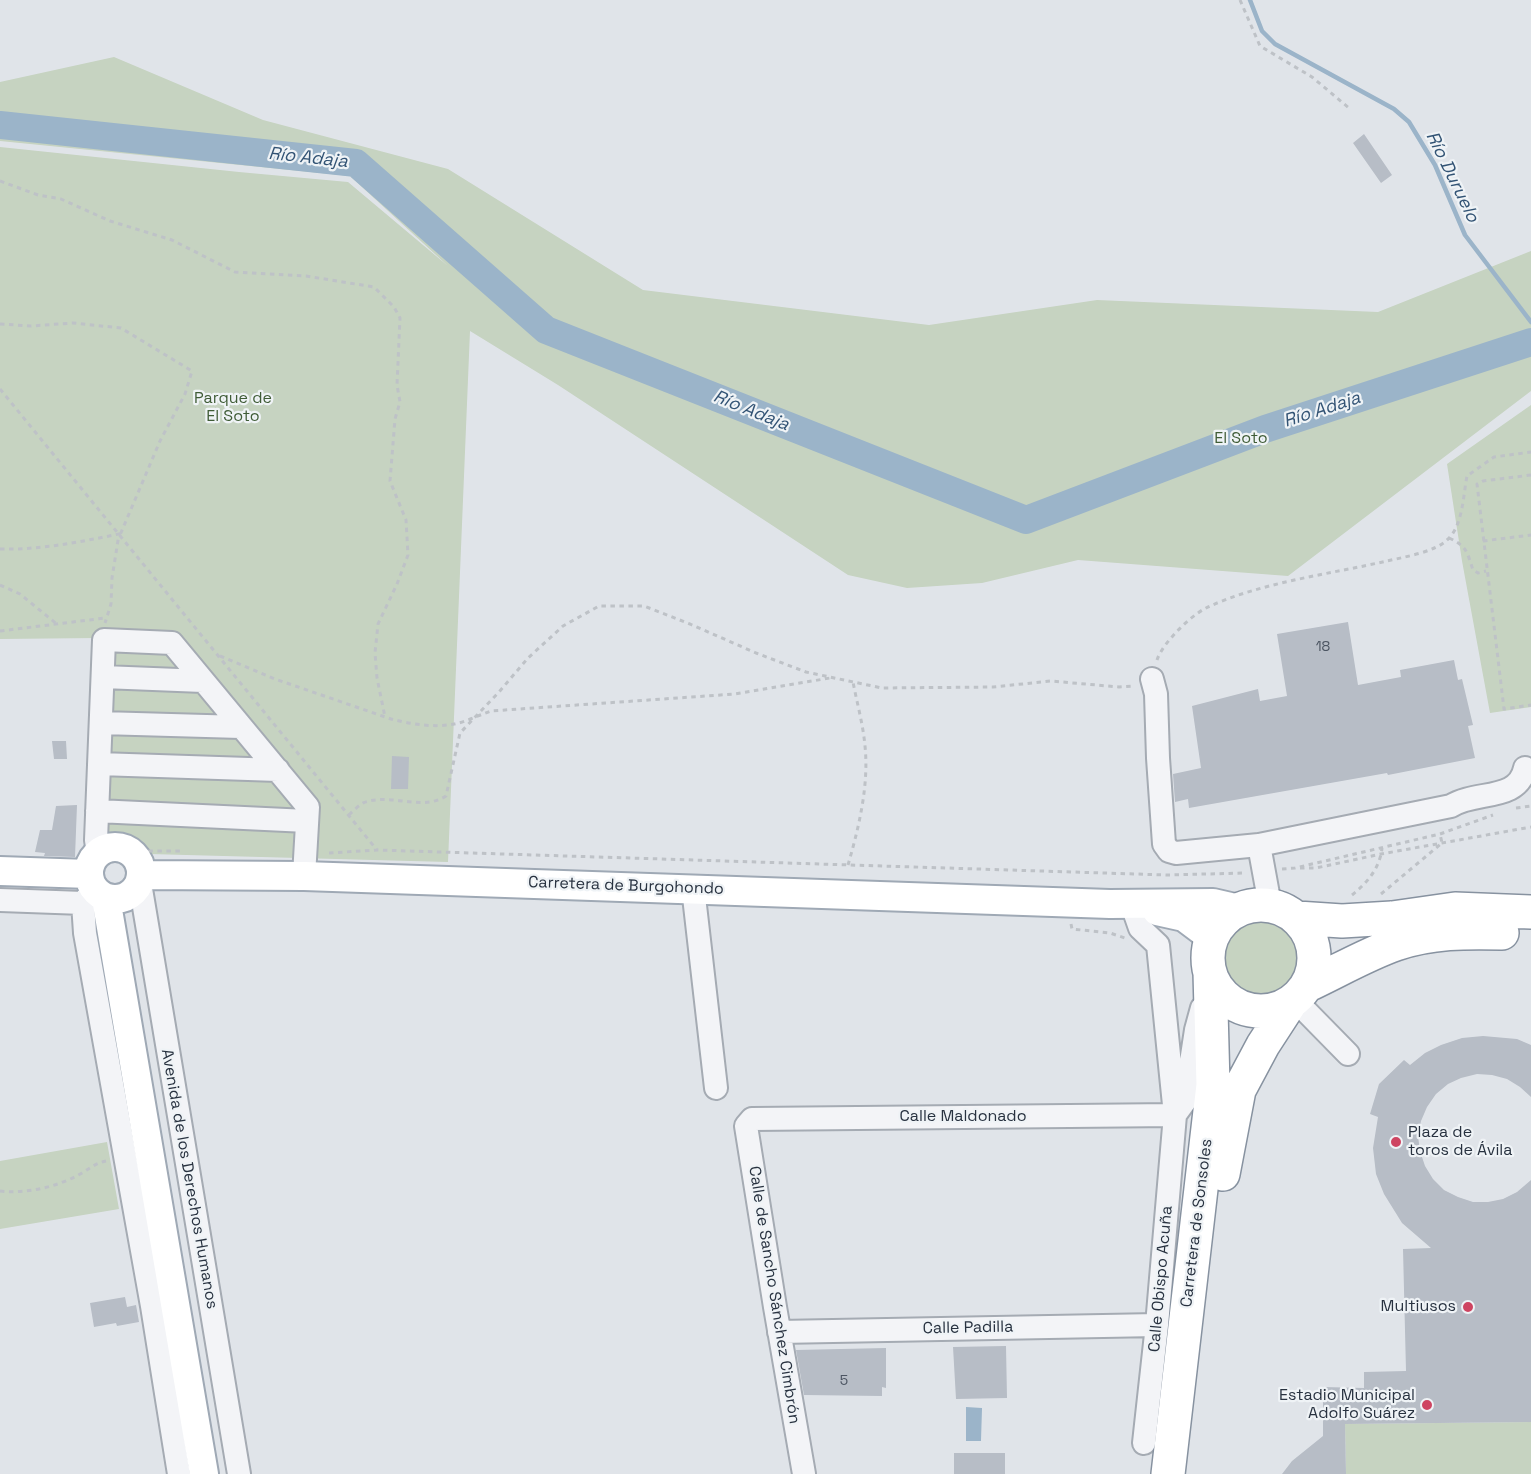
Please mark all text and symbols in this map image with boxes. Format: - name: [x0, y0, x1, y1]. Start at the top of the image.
- water label: Río Duruelo: [1421, 128, 1483, 226]
- water label: Río Adaja: [267, 143, 349, 173]
- water label: Río Adaja: [710, 386, 792, 436]
- water label: Río Adaja: [1281, 387, 1363, 433]
- park label: Parque de El Soto: [194, 389, 272, 427]
- park label: El Soto: [1214, 429, 1268, 449]
- house number: 18: [1316, 639, 1330, 655]
- street label: Carretera de Burgohondo: [528, 873, 724, 899]
- street label: Avenida de los Derechos Humanos: [157, 1048, 221, 1310]
- street label: Calle Maldonado: [899, 1107, 1027, 1127]
- place label: Plaza de toros de Ávila: [1408, 1123, 1512, 1161]
- marker: Plaza de toros de Ávila: [1389, 1135, 1403, 1149]
- street label: Carretera de Sonsoles: [1177, 1138, 1217, 1308]
- street label: Calle de Sancho Sánchez Cimbrón: [744, 1165, 804, 1425]
- street label: Calle Obispo Acuña: [1145, 1205, 1177, 1353]
- place label: Multiusos: [1381, 1297, 1456, 1317]
- marker: Multiusos: [1461, 1300, 1475, 1314]
- street label: Calle Padilla: [923, 1318, 1013, 1338]
- house number: 5: [840, 1373, 848, 1389]
- place label: Estadio Municipal Adolfo Suárez: [1279, 1386, 1415, 1424]
- marker: Estadio Municipal Adolfo Suárez: [1420, 1398, 1434, 1412]

